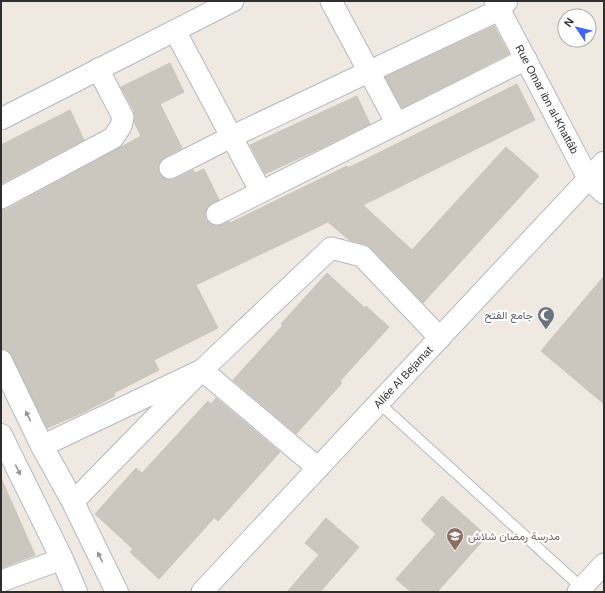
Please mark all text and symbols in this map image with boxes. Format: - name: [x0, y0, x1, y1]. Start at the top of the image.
- north arrow: [557, 8, 597, 48]
- text: N: [562, 16, 576, 29]
- street label: Rue Omar ibn al-Khattâb: [513, 42, 581, 156]
- mosque icon: جامع الفتح: [536, 305, 556, 330]
- place label: جامع الفتح: [485, 309, 533, 323]
- street label: Allée Al Bejamat: [371, 344, 435, 410]
- one-way arrow: [25, 411, 31, 422]
- one-way arrow: [15, 464, 21, 476]
- school or university icon: مدرسة رمضان شلاش: [445, 526, 465, 551]
- place label: مدرسة رمضان شلاش: [468, 530, 560, 543]
- one-way arrow: [97, 551, 103, 563]

